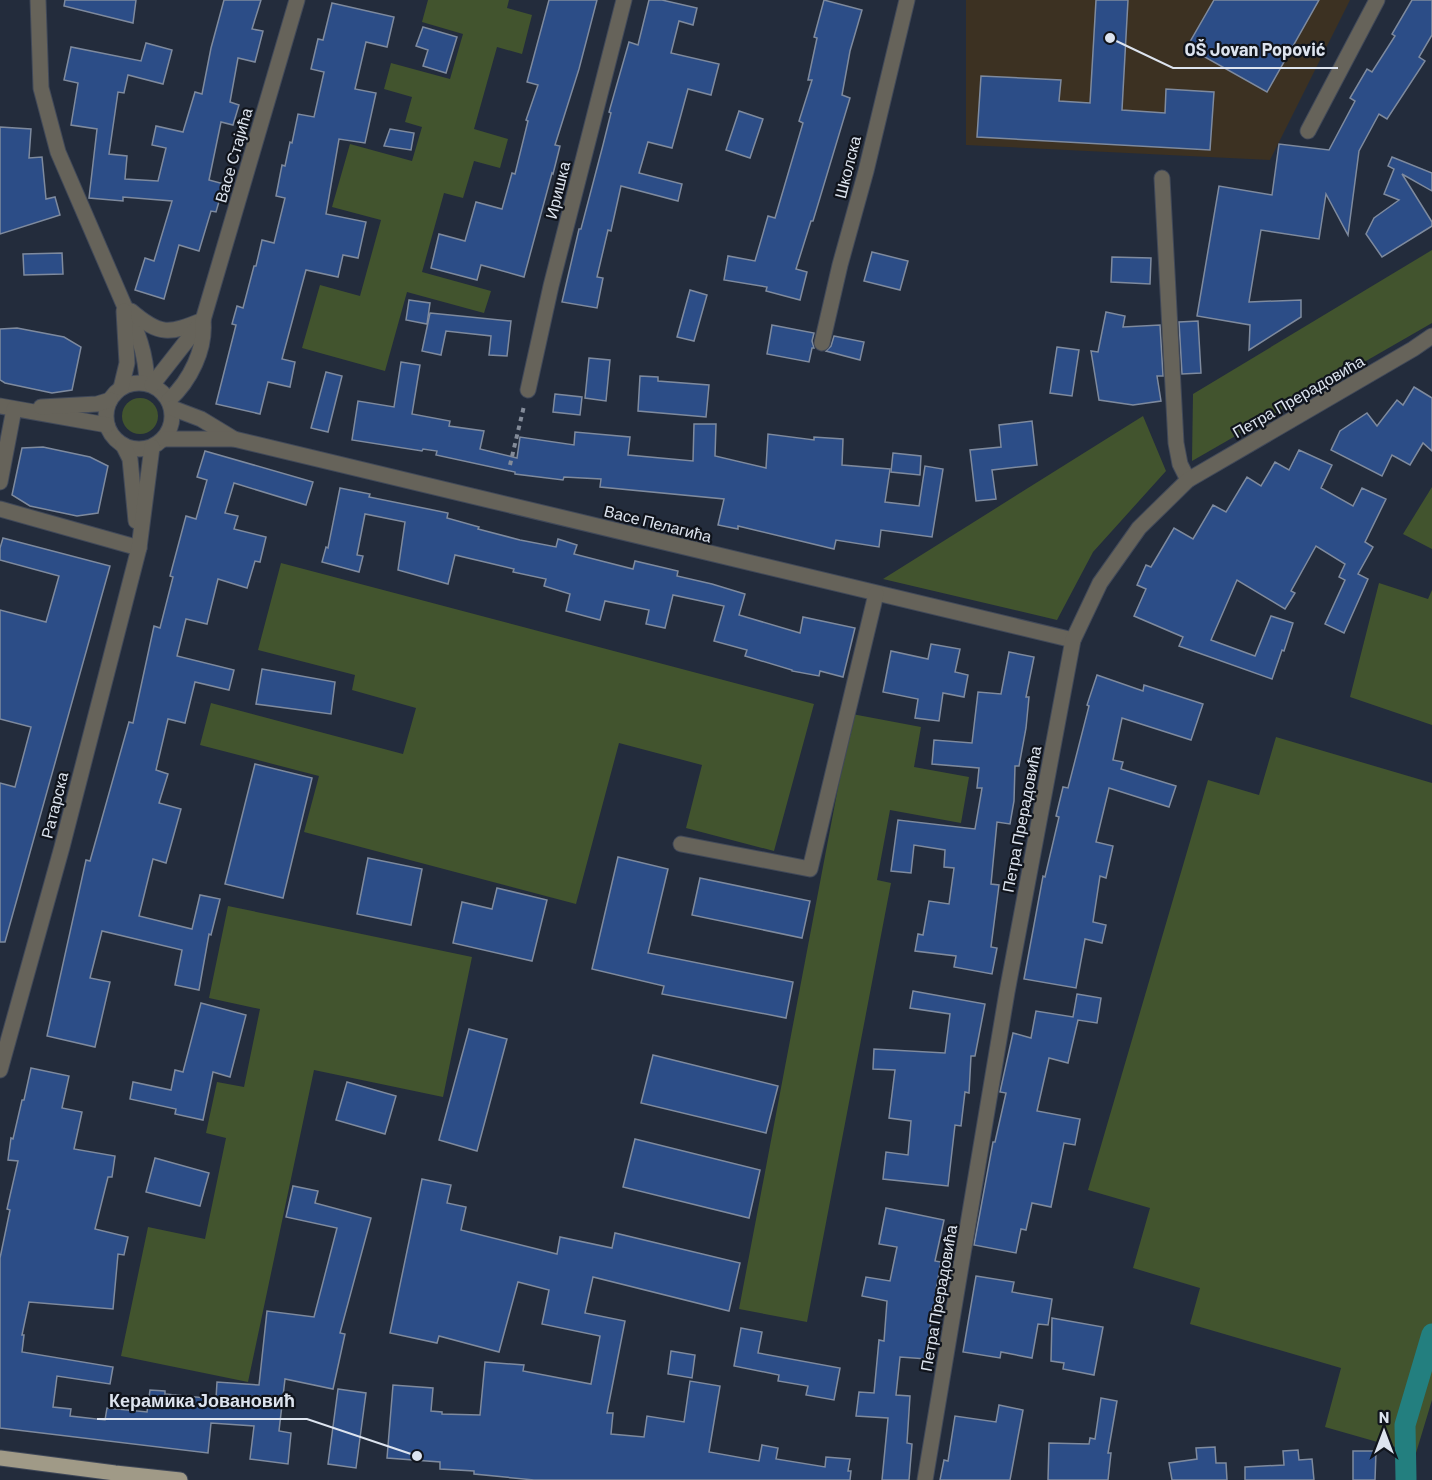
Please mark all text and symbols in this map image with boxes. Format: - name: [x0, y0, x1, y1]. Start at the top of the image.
- callout: OŠ Jovan Popović: [1173, 32, 1338, 68]
- text: OŠ Jovan Popović: [1185, 38, 1326, 60]
- street label: Васе Стајића: [210, 105, 256, 205]
- street label: Школска: [830, 134, 864, 200]
- street label: Иришка: [541, 159, 573, 221]
- street label: Петра Прерадовића: [1229, 351, 1367, 441]
- street label: Васе Пелагића: [602, 500, 714, 546]
- street label: Петра Прерадовића: [997, 744, 1045, 894]
- street label: Ратарска: [37, 770, 71, 840]
- street label: Петра Прерадовића: [916, 1223, 960, 1373]
- callout: Керамика Јовановић: [97, 1383, 307, 1419]
- text: Керамика Јовановић: [109, 1389, 295, 1411]
- north arrow: [1354, 1402, 1414, 1462]
- text: N: [1379, 1407, 1389, 1426]

